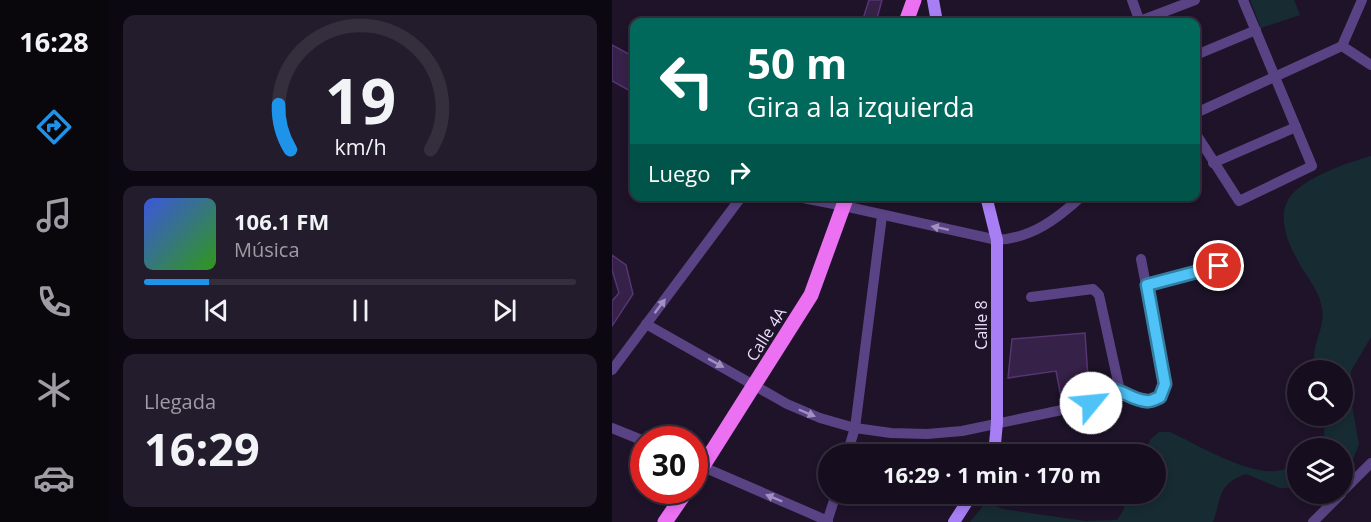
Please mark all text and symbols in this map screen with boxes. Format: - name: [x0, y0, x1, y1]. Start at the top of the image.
- text: 16:28: [19, 23, 89, 60]
- text: 50 m: [747, 34, 847, 91]
- icon: left: [648, 42, 726, 120]
- text: 19: [324, 57, 396, 142]
- text: Gira a la izquierda: [747, 88, 974, 125]
- icon: directions: [33, 106, 75, 148]
- text: km/h: [334, 132, 386, 161]
- icon: right: [723, 156, 756, 189]
- text: Luego: [648, 158, 711, 188]
- icon: music: [33, 194, 75, 236]
- text: 106.1 FM: [234, 206, 329, 236]
- one-way arrow: [930, 223, 949, 232]
- text: Música: [234, 236, 300, 263]
- pin: [1193, 240, 1244, 291]
- icon: arrive: [1202, 249, 1235, 282]
- icon: phone: [33, 281, 75, 323]
- icon: previous: [200, 294, 233, 327]
- icon: pause: [344, 294, 377, 327]
- icon: next: [488, 294, 521, 327]
- one-way arrow: [653, 298, 665, 313]
- street label: Calle 8: [970, 300, 992, 350]
- street label: Calle 4A: [741, 302, 792, 365]
- one-way arrow: [707, 358, 724, 368]
- map controls: [1287, 360, 1353, 504]
- button: search: [1287, 360, 1353, 426]
- icon: climate: [33, 369, 75, 411]
- position arrow: [1059, 371, 1123, 435]
- text: Llegada: [144, 388, 216, 415]
- one-way arrow: [799, 408, 817, 418]
- text: 16:29: [144, 418, 260, 479]
- speed limit sign: 30: [630, 426, 708, 504]
- button: layers: [1287, 438, 1353, 504]
- icon: car: [33, 457, 75, 499]
- text: 16:29 · 1 min · 170 m: [883, 459, 1101, 489]
- one-way arrow: [765, 493, 783, 502]

